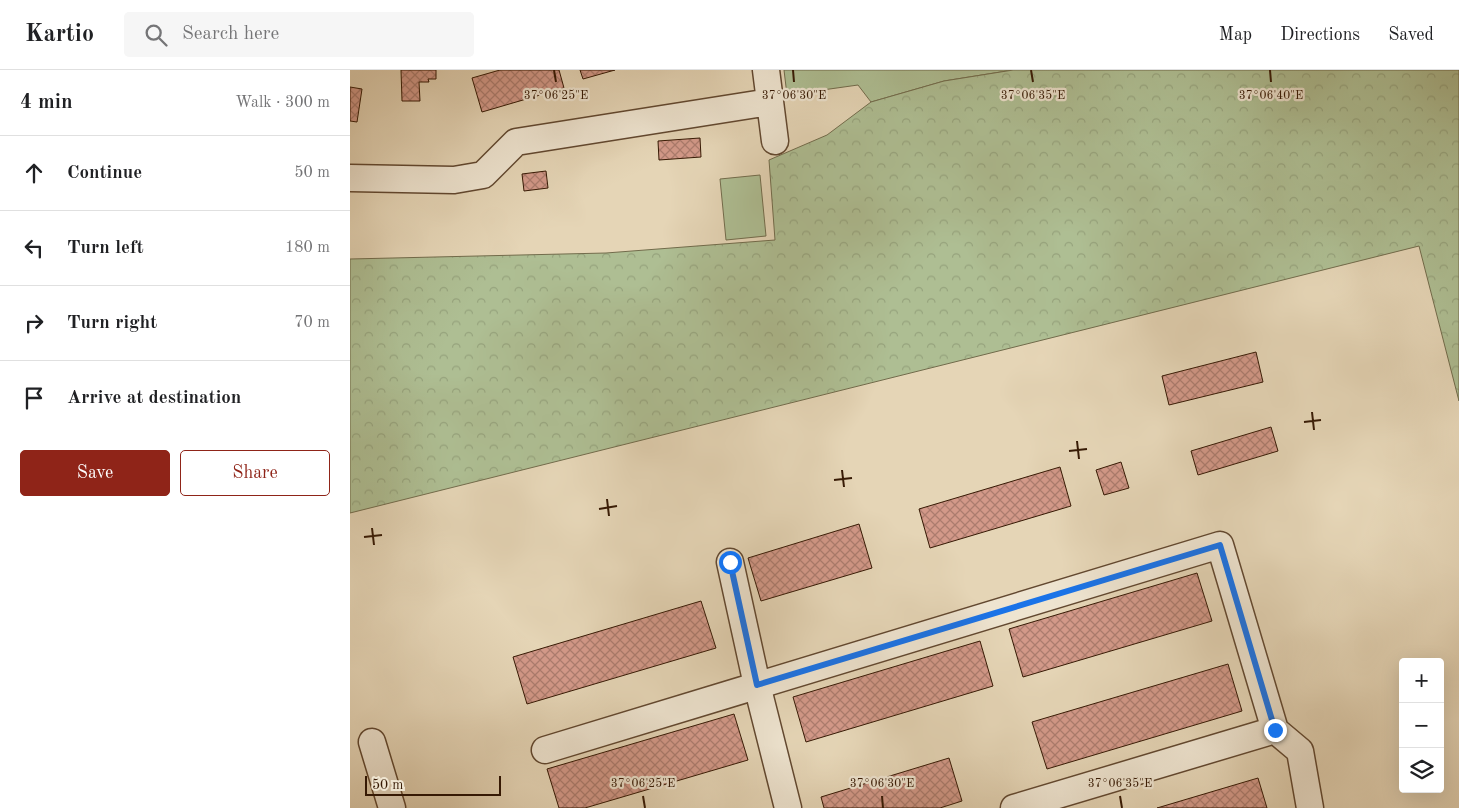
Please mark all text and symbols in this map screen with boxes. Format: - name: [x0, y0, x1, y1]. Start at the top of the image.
- search box: [124, 12, 474, 57]
- icon: search: [142, 21, 170, 49]
- text: Kartio: [25, 23, 94, 47]
- text: Search here: [182, 25, 279, 44]
- text: Map: [1219, 26, 1252, 44]
- text: Directions: [1280, 26, 1360, 44]
- text: Saved: [1388, 26, 1434, 44]
- text: 37°06'25"E: [524, 89, 588, 102]
- text: 37°06'35"E: [1001, 89, 1065, 102]
- text: 37°06'30"E: [762, 90, 826, 102]
- text: 37°06'40"E: [1239, 90, 1303, 102]
- text: 4 min: [20, 92, 73, 113]
- text: Walk · 300 m: [235, 95, 330, 111]
- icon: ahead: [20, 159, 48, 187]
- text: Continue: [67, 164, 142, 183]
- text: 50 m: [294, 165, 330, 181]
- icon: left: [20, 234, 48, 262]
- text: Turn left: [67, 239, 144, 258]
- text: 180 m: [285, 240, 330, 256]
- icon: right: [20, 309, 48, 337]
- text: Turn right: [67, 314, 157, 333]
- text: 70 m: [294, 315, 330, 331]
- icon: arrive: [20, 384, 48, 412]
- text: Arrive at destination: [67, 389, 241, 408]
- button: Save: [20, 450, 170, 496]
- button: Share: [180, 450, 330, 496]
- route start: [719, 551, 742, 574]
- map controls: [1399, 658, 1444, 793]
- button: +: [1399, 658, 1444, 703]
- button: −: [1399, 703, 1444, 748]
- route end: [1264, 719, 1287, 742]
- button: layers: [1399, 748, 1444, 793]
- scale bar: [365, 773, 501, 796]
- text: 37°06'25"E: [611, 777, 675, 790]
- text: 37°06'35"E: [1088, 777, 1152, 790]
- text: 50 m: [372, 778, 403, 792]
- text: 37°06'30"E: [850, 778, 914, 790]

